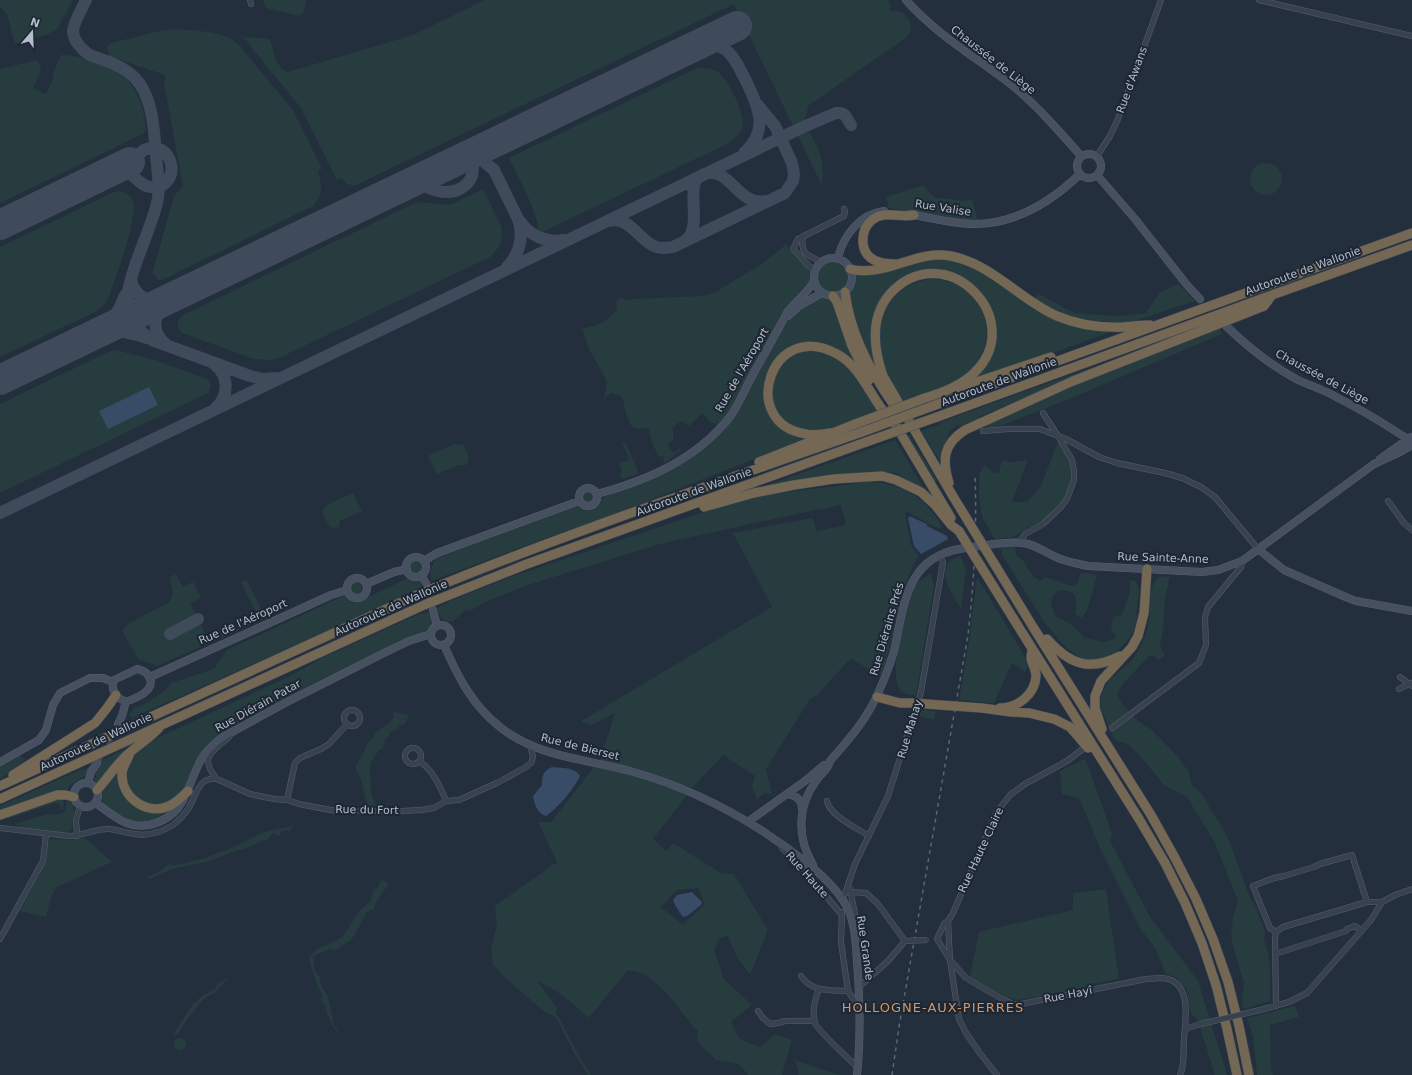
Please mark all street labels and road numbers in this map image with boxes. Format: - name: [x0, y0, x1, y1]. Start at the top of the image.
- street label: Chaussée de Liège: [948, 23, 1038, 97]
- street label: Rue d'Awans: [1114, 45, 1150, 115]
- street label: Rue Valise: [914, 197, 972, 219]
- street label: Autoroute de Wallonie: [1243, 244, 1363, 298]
- street label: Rue de l'Aéroport: [713, 325, 772, 415]
- street label: Chaussée de Liège: [1273, 347, 1371, 407]
- street label: Autoroute de Wallonie: [939, 355, 1059, 409]
- street label: Autoroute de Wallonie: [634, 465, 754, 519]
- street label: Rue Sainte-Anne: [1117, 550, 1209, 566]
- street label: Autoroute de Wallonie: [333, 577, 450, 639]
- street label: Rue Diérains Prés: [867, 581, 907, 677]
- street label: Rue de l'Aéroport: [197, 596, 290, 647]
- street label: Rue Diérain Patar: [213, 677, 304, 735]
- street label: Rue Mahay: [895, 698, 925, 760]
- street label: Autoroute de Wallonie: [38, 710, 154, 774]
- street label: Rue de Bierset: [539, 731, 621, 763]
- street label: Rue du Fort: [335, 803, 399, 817]
- street label: Rue Haute Claire: [956, 805, 1007, 895]
- street label: Rue Haute: [783, 849, 831, 901]
- street label: Rue Grande: [854, 915, 876, 981]
- street label: Rue Hayî: [1043, 984, 1094, 1006]

